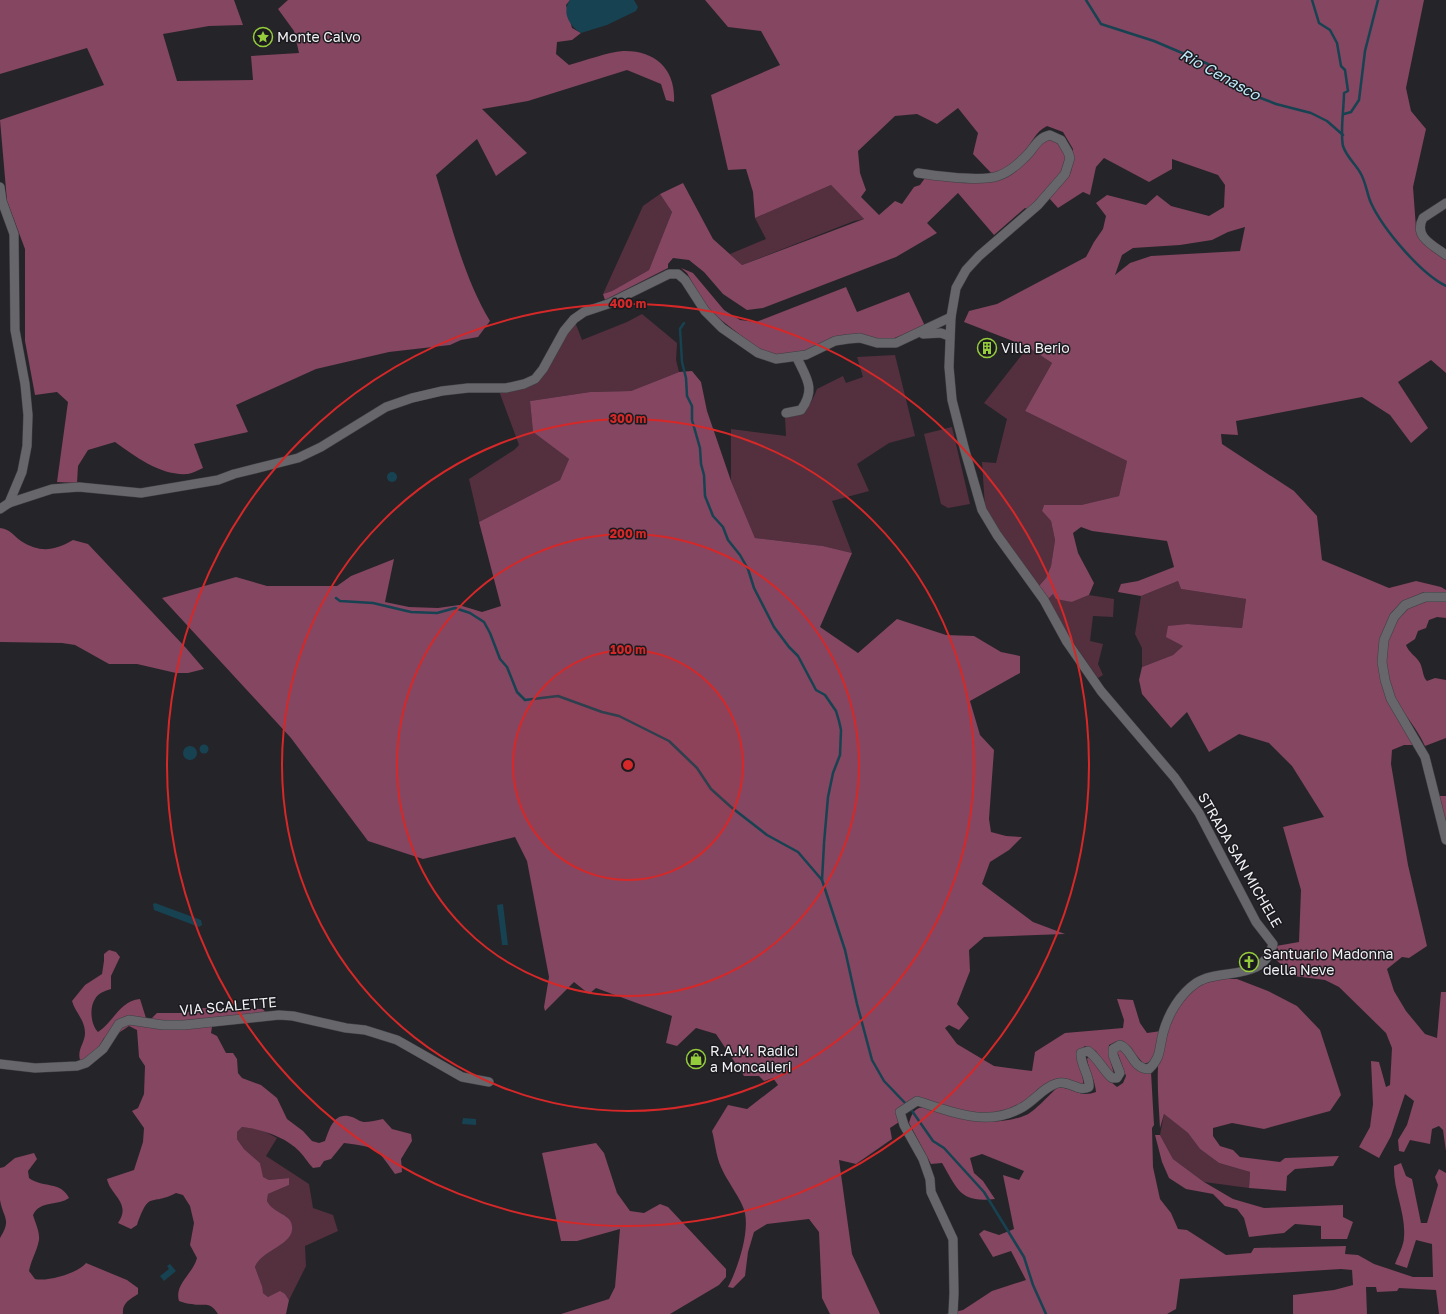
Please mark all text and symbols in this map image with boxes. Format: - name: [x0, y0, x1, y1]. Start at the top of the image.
- place icon: Monte Calvo: [252, 26, 274, 48]
- place label: Monte Calvo: [277, 28, 361, 45]
- water label: Rio Cenasco: [1177, 45, 1265, 104]
- text: 400 m: [610, 296, 646, 311]
- building icon: Villa Berio: [976, 337, 998, 359]
- place label: Villa Berio: [1001, 339, 1070, 356]
- text: 300 m: [610, 411, 646, 426]
- text: 200 m: [610, 526, 646, 541]
- text: 100 m: [610, 642, 646, 657]
- centre of rings: [621, 758, 635, 772]
- street label: STRADA SAN MICHELE: [1195, 789, 1286, 930]
- place label: Santuario Madonna della Neve: [1263, 945, 1394, 978]
- church icon: Santuario Madonna della Neve: [1238, 951, 1260, 973]
- street label: VIA SCALETTE: [179, 993, 277, 1018]
- place label: R.A.M. Radici a Moncalieri: [710, 1042, 798, 1075]
- shop icon: R.A.M. Radici a Moncalieri: [685, 1048, 707, 1070]

